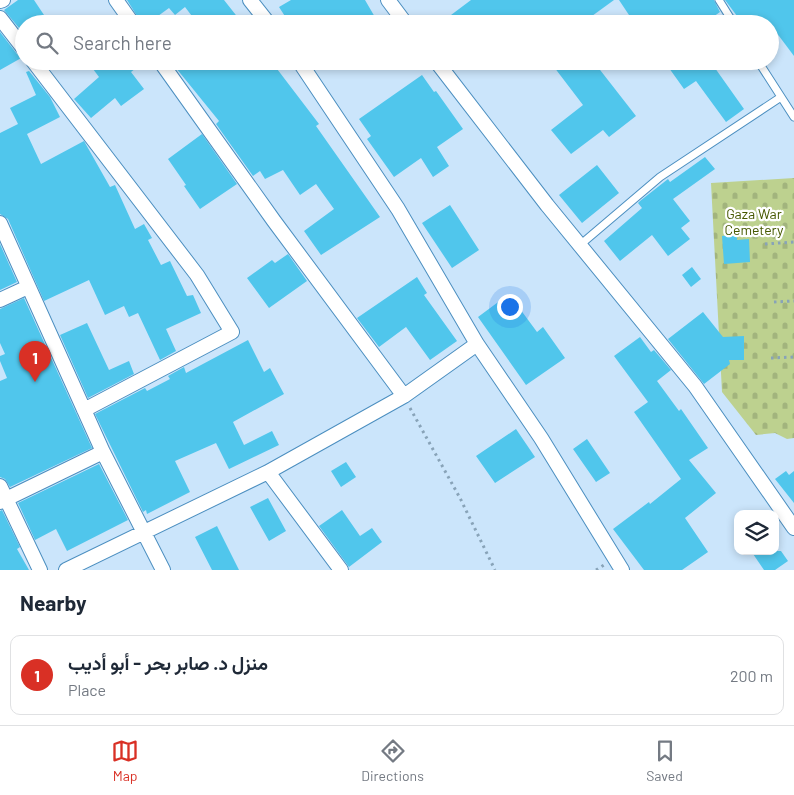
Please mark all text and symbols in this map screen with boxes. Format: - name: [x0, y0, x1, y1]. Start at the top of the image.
- search box: [15, 15, 779, 70]
- icon: search: [33, 29, 61, 57]
- text: Search here: [73, 31, 172, 54]
- park label: Gaza War Cemetery: [724, 205, 784, 238]
- your location: [497, 294, 523, 320]
- pin: 1: [19, 341, 51, 382]
- map controls: [734, 510, 779, 555]
- button: layers: [734, 510, 779, 555]
- text: Nearby: [20, 590, 86, 615]
- text: منزل د. صابر بحر - أبو أديب: [68, 651, 268, 674]
- text: 1: [34, 666, 40, 685]
- text: 200 m: [730, 666, 773, 685]
- text: Place: [68, 680, 106, 699]
- tab: Map: [111, 737, 139, 784]
- tab: Directions: [361, 737, 424, 784]
- tab: Saved: [646, 737, 683, 784]

